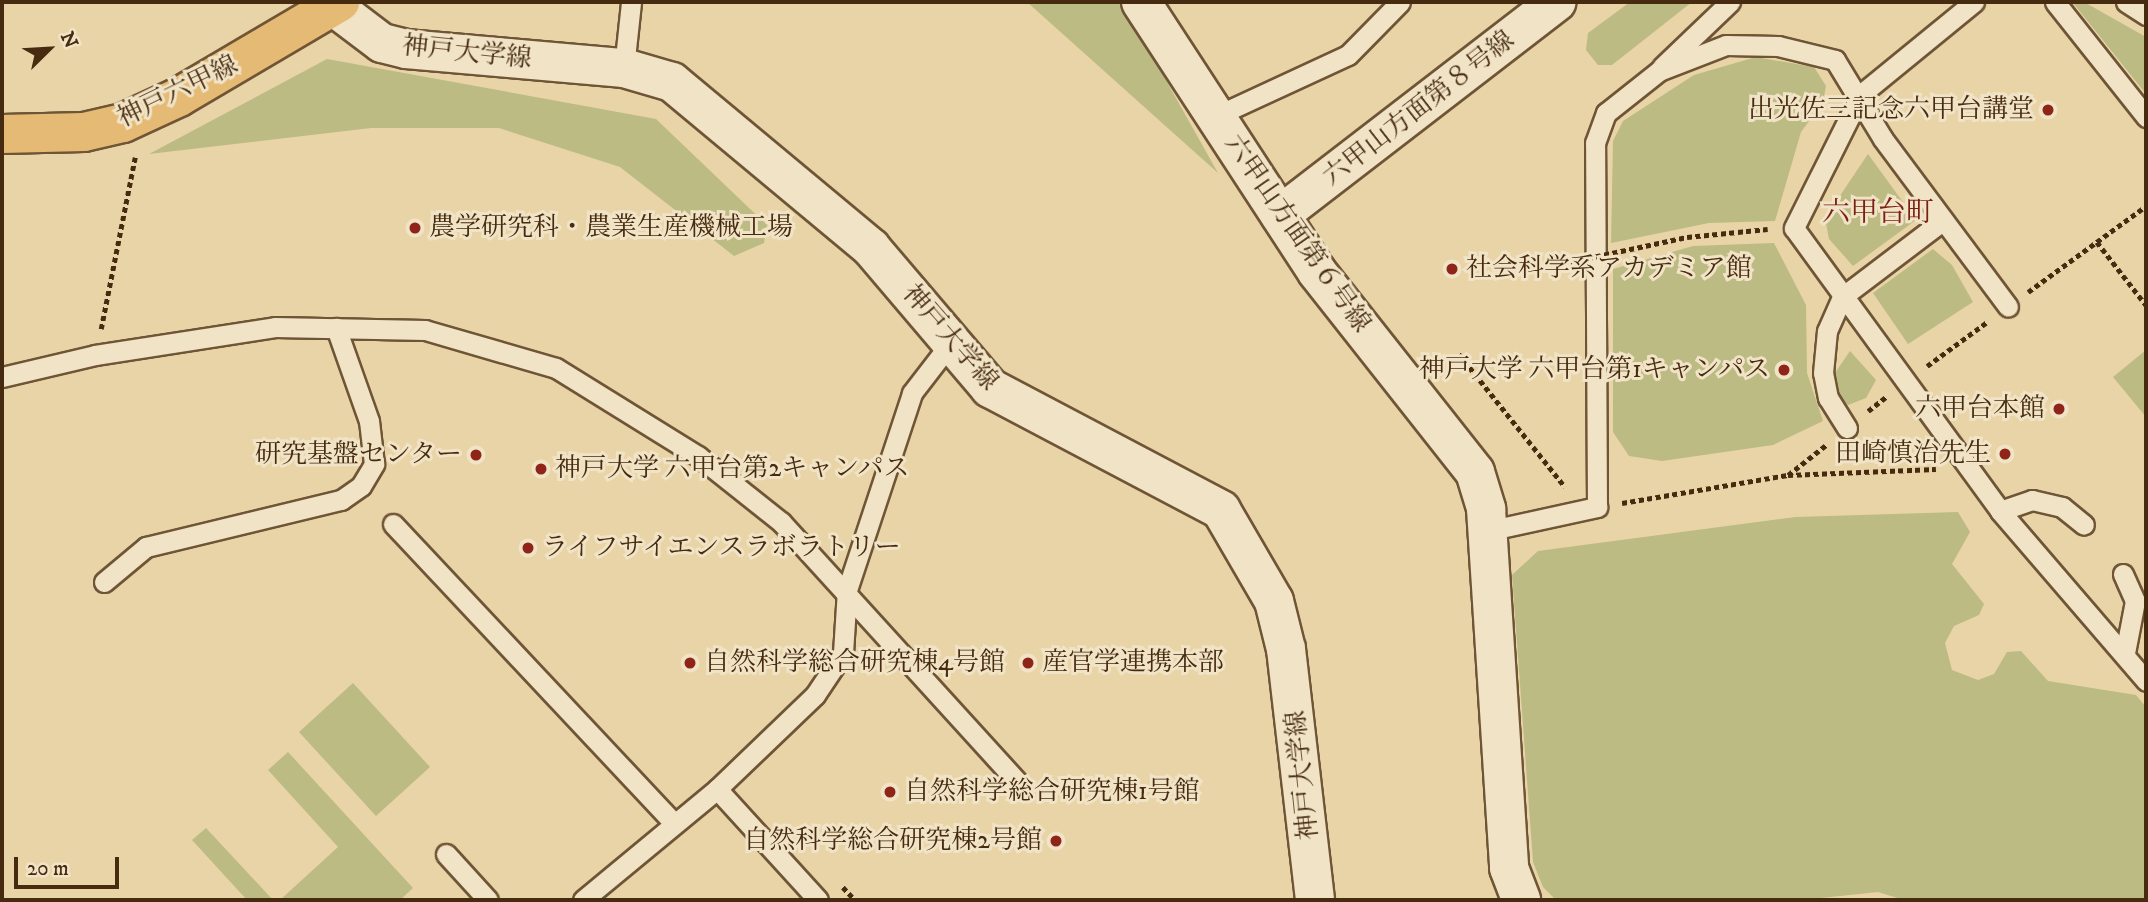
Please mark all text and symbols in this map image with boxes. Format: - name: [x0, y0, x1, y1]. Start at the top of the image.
- north arrow: [14, 14, 84, 84]
- street label: 六甲山方面第８号線: [1317, 25, 1521, 193]
- text: N: [55, 28, 82, 52]
- street label: 神戸大学線: [401, 31, 533, 75]
- street label: 神戸六甲線: [113, 49, 243, 135]
- place label: 出光佐三記念六甲台講堂: [1748, 94, 2034, 126]
- marker: 出光佐三記念六甲台講堂: [2040, 102, 2056, 118]
- street label: 六甲山方面第６号線: [1217, 129, 1377, 339]
- district label: 六甲台町: [1822, 196, 1934, 230]
- place label: 農学研究科・農業生産機械工場: [429, 212, 793, 244]
- marker: 農学研究科・農業生産機械工場: [407, 220, 423, 236]
- place label: 社会科学系アカデミア館: [1466, 253, 1752, 285]
- marker: 社会科学系アカデミア館: [1444, 261, 1460, 277]
- street label: 神戸大学線: [896, 279, 1004, 397]
- place label: 神戸大学 六甲台第1キャンパス: [1417, 354, 1770, 386]
- marker: 神戸大学 六甲台第1キャンパス: [1776, 362, 1792, 378]
- place label: 六甲台本館: [1915, 393, 2045, 425]
- marker: 六甲台本館: [2051, 401, 2067, 417]
- place label: 田崎慎治先生: [1835, 438, 1991, 470]
- place label: 研究基盤センター: [254, 439, 462, 471]
- marker: 田崎慎治先生: [1997, 446, 2013, 462]
- marker: 研究基盤センター: [468, 447, 484, 463]
- place label: 神戸大学 六甲台第2キャンパス: [555, 453, 911, 485]
- marker: 神戸大学 六甲台第2キャンパス: [533, 461, 549, 477]
- place label: ライフサイエンスラボラトリー: [542, 532, 906, 564]
- marker: ライフサイエンスラボラトリー: [520, 540, 536, 556]
- place label: 自然科学総合研究棟4号館: [704, 647, 1005, 679]
- place label: 産官学連携本部: [1042, 647, 1224, 679]
- marker: 自然科学総合研究棟4号館: [682, 655, 698, 671]
- marker: 産官学連携本部: [1020, 655, 1036, 671]
- street label: 神戸大学線: [1281, 709, 1325, 841]
- place label: 自然科学総合研究棟1号館: [904, 776, 1200, 808]
- marker: 自然科学総合研究棟1号館: [882, 784, 898, 800]
- place label: 自然科学総合研究棟2号館: [743, 825, 1042, 857]
- marker: 自然科学総合研究棟2号館: [1048, 833, 1064, 849]
- scale bar: [18, 842, 122, 886]
- text: 20 m: [27, 856, 69, 882]

